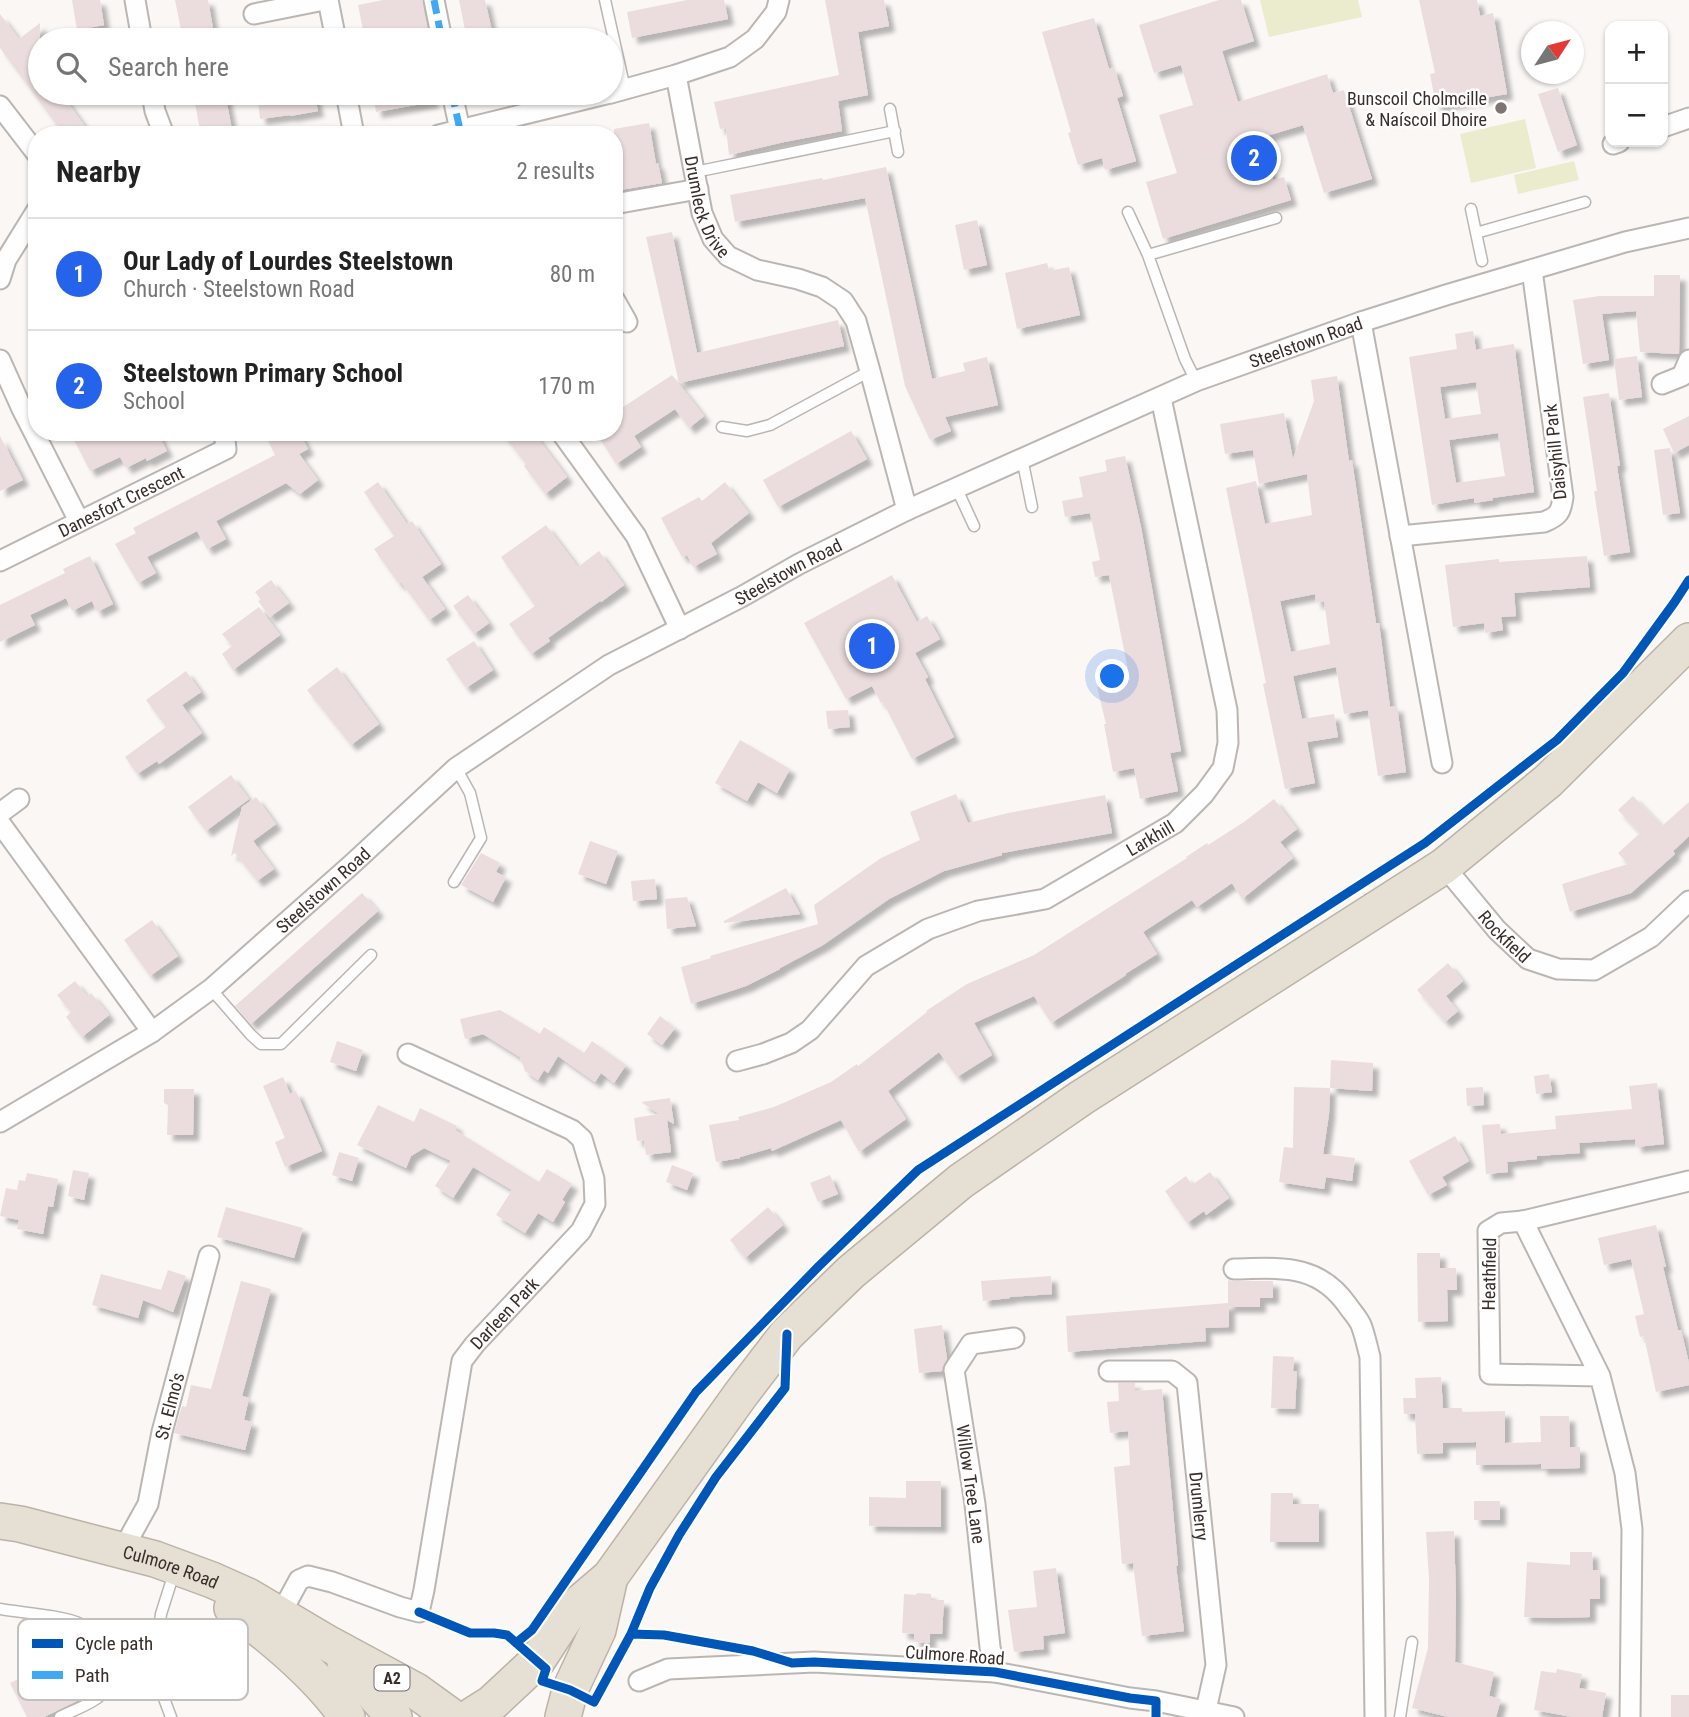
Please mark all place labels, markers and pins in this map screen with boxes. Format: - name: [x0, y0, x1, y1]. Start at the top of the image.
- place label: Bunscoil Cholmcille & Naíscoil Dhoire: [1347, 88, 1487, 130]
- marker: Bunscoil Cholmcille & Naíscoil Dhoire: [1493, 100, 1509, 116]
- pin: 2: [1231, 132, 1277, 184]
- pin: 1: [849, 620, 895, 672]

